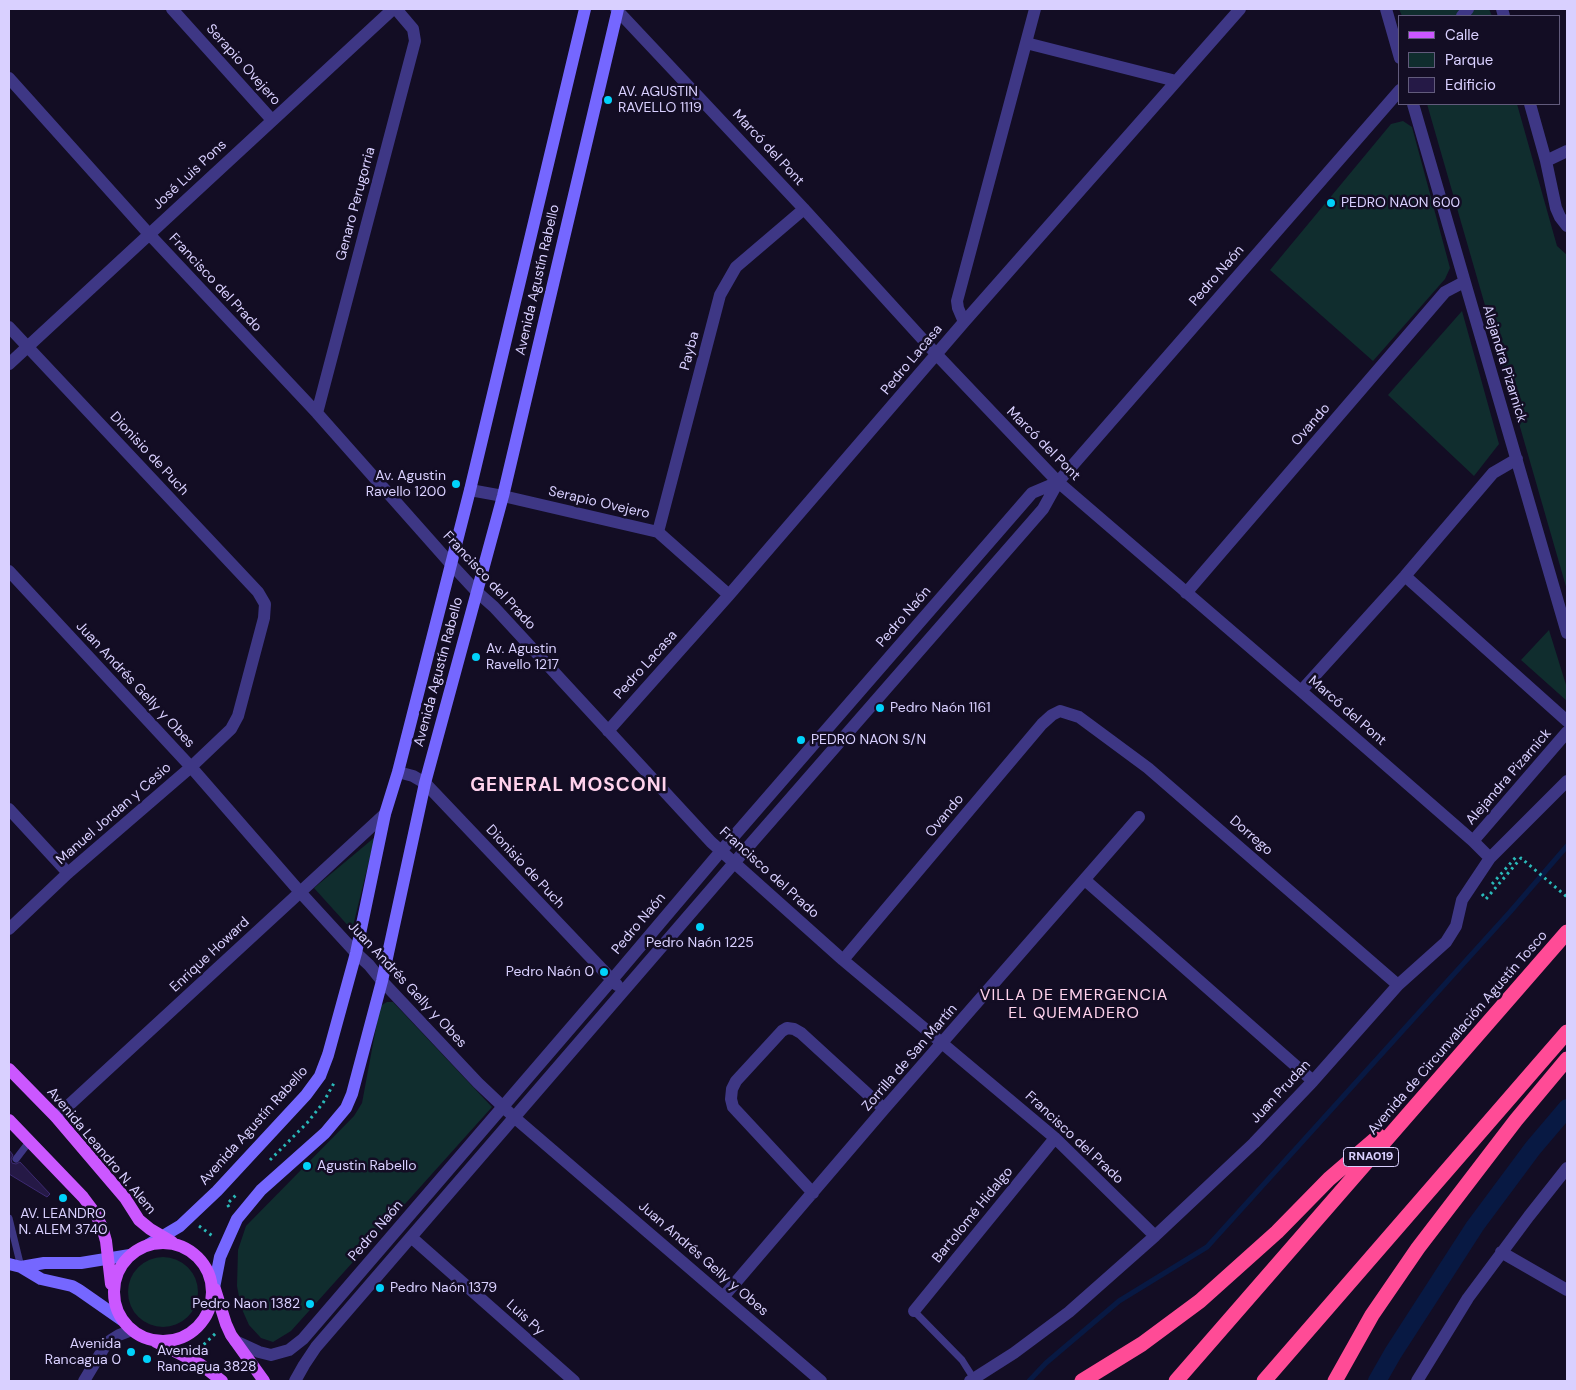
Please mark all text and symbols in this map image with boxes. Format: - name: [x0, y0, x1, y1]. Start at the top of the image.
- legend: [1398, 15, 1561, 105]
- street label: Serapio Ovejero: [202, 21, 284, 109]
- text: Calle: [1445, 25, 1479, 45]
- text: Parque: [1445, 50, 1493, 70]
- text: Edificio: [1445, 75, 1496, 95]
- place label: AV. AGUSTIN RAVELLO 1119: [618, 84, 702, 116]
- marker: AV. AGUSTIN RAVELLO 1119: [602, 94, 614, 106]
- street label: Marcó del Pont: [729, 107, 807, 189]
- street label: José Luis Pons: [150, 137, 230, 213]
- street label: Genaro Perugorria: [333, 145, 379, 263]
- place label: PEDRO NAON 600: [1341, 195, 1460, 211]
- marker: PEDRO NAON 600: [1325, 197, 1337, 209]
- street label: Avenida Agustín Rabello: [512, 203, 564, 357]
- street label: Francisco del Prado: [165, 230, 265, 336]
- street label: Pedro Naón: [1186, 242, 1248, 310]
- street label: Alejandra Pizarnick: [1478, 303, 1530, 425]
- street label: Pedro Lacasa: [878, 321, 946, 399]
- street label: Payba: [677, 330, 703, 372]
- street label: Ovando: [1288, 400, 1334, 450]
- street label: Marcó del Pont: [1003, 404, 1083, 484]
- street label: Dionisio de Puch: [106, 409, 192, 499]
- place label: Av. Agustin Ravello 1200: [366, 468, 446, 501]
- marker: Av. Agustin Ravello 1200: [450, 478, 462, 490]
- street label: Serapio Ovejero: [547, 483, 651, 523]
- street label: Francisco del Prado: [439, 528, 539, 634]
- street label: Pedro Naón: [873, 583, 935, 651]
- street label: Avenida Agustín Rabello: [411, 595, 467, 749]
- street label: Juan Andrés Gelly y Obes: [72, 618, 198, 752]
- street label: Pedro Lacasa: [611, 627, 681, 703]
- place label: Av. Agustin Ravello 1217: [486, 641, 559, 674]
- marker: Av. Agustin Ravello 1217: [470, 651, 482, 663]
- street label: Marcó del Pont: [1305, 673, 1389, 749]
- place label: Pedro Naón 1161: [890, 700, 991, 716]
- marker: Pedro Naón 1161: [874, 702, 886, 714]
- street label: Alejandra Pizarnick: [1463, 726, 1555, 828]
- place label: PEDRO NAON S/N: [811, 732, 926, 748]
- marker: PEDRO NAON S/N: [795, 734, 807, 746]
- street label: Manuel Jordan y Cesio: [53, 759, 175, 869]
- district label: GENERAL MOSCONI: [468, 775, 670, 797]
- street label: Ovando: [922, 791, 968, 841]
- street label: Dorrego: [1226, 813, 1276, 859]
- street label: Dionisio de Puch: [482, 822, 568, 912]
- street label: Francisco del Prado: [716, 824, 822, 922]
- street label: Pedro Naón: [608, 890, 670, 958]
- street label: Enrique Howard: [167, 914, 253, 996]
- street label: Juan Andrés Gelly y Obes: [344, 918, 470, 1052]
- marker: Pedro Naón 1225: [694, 921, 706, 933]
- street label: Avenida de Circunvalación Agustín Tosco: [1365, 927, 1551, 1139]
- place label: Pedro Naón 1225: [646, 935, 754, 951]
- place label: Pedro Naón 0: [506, 964, 594, 980]
- marker: Pedro Naón 0: [598, 966, 610, 978]
- district label: VILLA DE EMERGENCIA EL QUEMADERO: [977, 986, 1171, 1024]
- street label: Zorrilla de San Martín: [859, 1001, 961, 1115]
- street label: Juan Prudan: [1248, 1057, 1314, 1127]
- street label: Avenida Agustín Rabello: [196, 1063, 312, 1189]
- street label: Avenida Leandro N. Alem: [43, 1084, 159, 1218]
- street label: Francisco del Prado: [1021, 1088, 1127, 1188]
- road number: RNA019: [1344, 1148, 1398, 1166]
- place label: Agustin Rabello: [317, 1158, 416, 1174]
- marker: Agustin Rabello: [301, 1160, 313, 1172]
- street label: Bartolomé Hidalgo: [929, 1164, 1017, 1266]
- marker: AV. LEANDRO N. ALEM 3740: [57, 1192, 69, 1204]
- street label: Pedro Naón: [345, 1197, 407, 1265]
- street label: Juan Andrés Gelly y Obes: [635, 1198, 771, 1320]
- place label: AV. LEANDRO N. ALEM 3740: [18, 1206, 108, 1238]
- place label: Pedro Naón 1379: [390, 1280, 497, 1296]
- marker: Pedro Naón 1379: [374, 1282, 386, 1294]
- place label: Pedro Naon 1382: [192, 1296, 300, 1312]
- street label: Luis Py: [503, 1297, 547, 1339]
- marker: Pedro Naon 1382: [304, 1298, 316, 1310]
- place label: Avenida Rancagua 0: [45, 1336, 121, 1368]
- place label: Avenida Rancagua 3828: [157, 1343, 256, 1375]
- marker: Avenida Rancagua 0: [125, 1346, 137, 1358]
- marker: Avenida Rancagua 3828: [141, 1353, 153, 1365]

